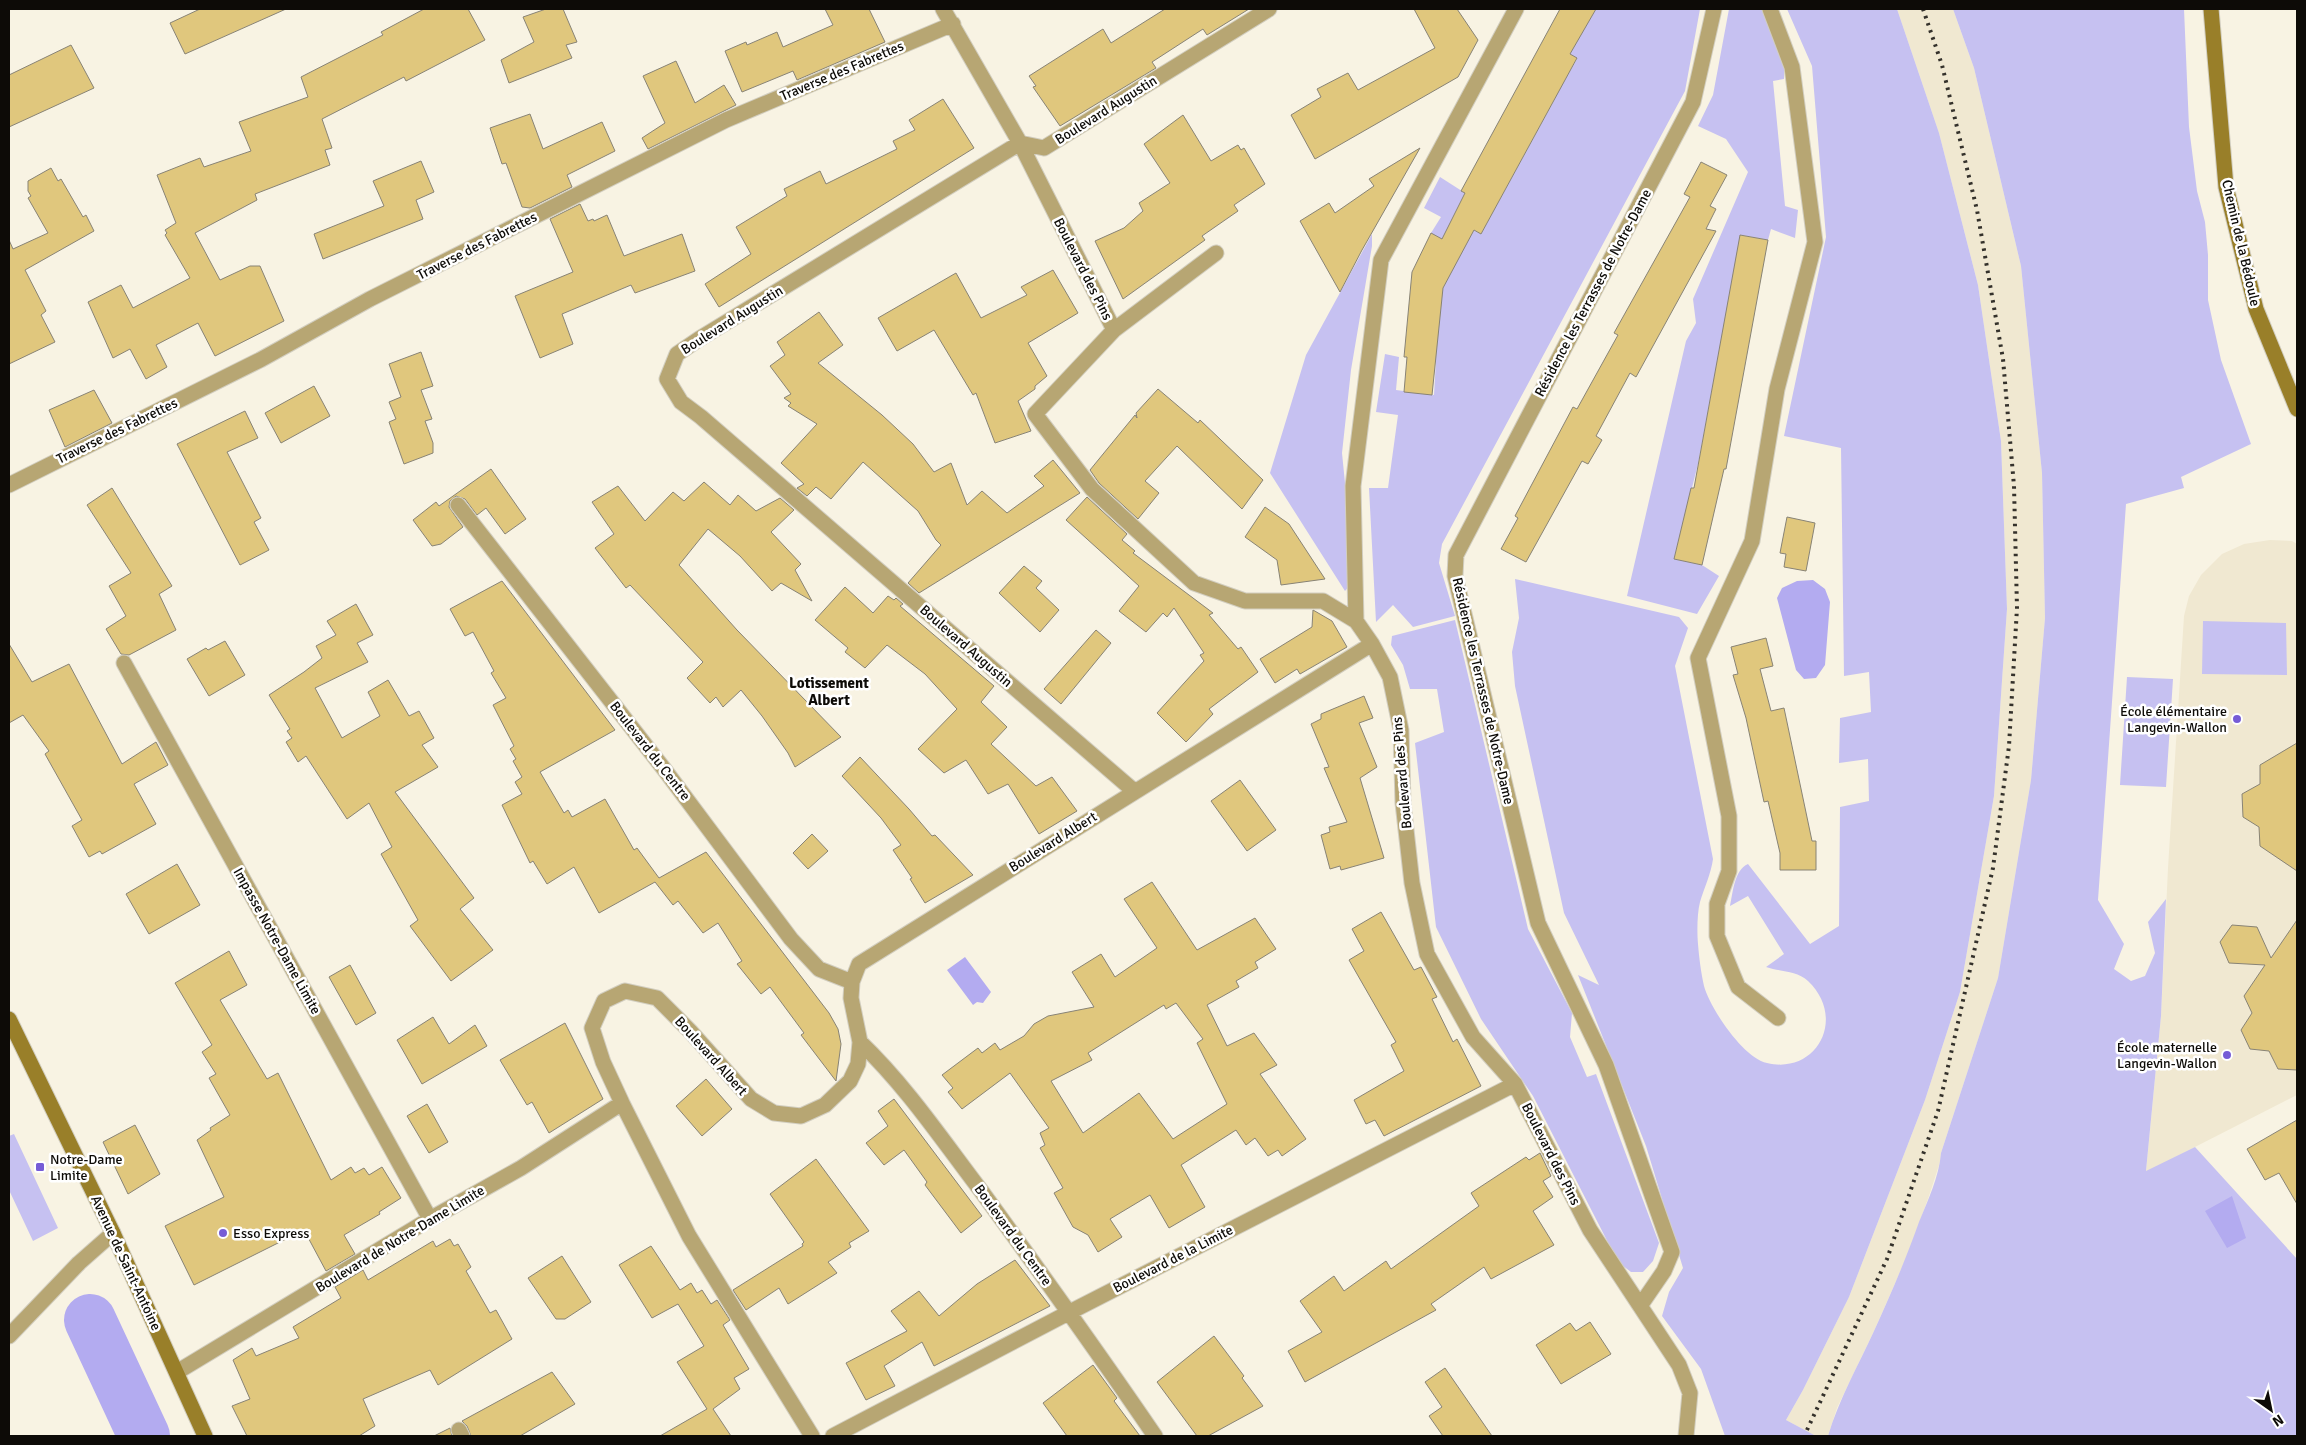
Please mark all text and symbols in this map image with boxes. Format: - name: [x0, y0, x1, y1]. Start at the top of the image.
- street label: Traverse des Fabrettes: [778, 37, 906, 105]
- street label: Boulevard Augustin: [1052, 72, 1160, 148]
- street label: Chemin de la Bédoule: [2218, 178, 2264, 308]
- street label: Résidence les Terrasses de Notre-Dame: [1531, 186, 1655, 400]
- street label: Traverse des Fabrettes: [414, 208, 540, 284]
- street label: Boulevard des Pins: [1050, 215, 1116, 323]
- street label: Boulevard Augustin: [678, 282, 786, 358]
- street label: Traverse des Fabrettes: [54, 394, 180, 468]
- street label: Résidence les Terrasses de Notre-Dame: [1449, 576, 1517, 806]
- street label: Boulevard Augustin: [916, 601, 1016, 691]
- district label: Lotissement Albert: [789, 674, 869, 709]
- street label: Boulevard du Centre: [606, 698, 694, 804]
- place label: École élémentaire Langevin-Wallon: [2120, 703, 2227, 736]
- marker: École élémentaire Langevin-Wallon: [2231, 713, 2243, 725]
- street label: Boulevard des Pins: [1389, 716, 1415, 830]
- street label: Boulevard Albert: [1006, 808, 1100, 876]
- street label: Impasse Notre-Dame Limite: [230, 865, 324, 1017]
- street label: Boulevard Albert: [671, 1013, 751, 1099]
- place label: École maternelle Langevin-Wallon: [2117, 1039, 2217, 1072]
- marker: École maternelle Langevin-Wallon: [2221, 1049, 2233, 1061]
- street label: Boulevard des Pins: [1518, 1100, 1584, 1208]
- place label: Notre-Dame Limite: [50, 1151, 123, 1184]
- marker: Notre-Dame Limite: [34, 1161, 46, 1173]
- street label: Boulevard du Centre: [971, 1181, 1055, 1289]
- street label: Boulevard de Notre-Dame Limite: [313, 1182, 487, 1296]
- street label: Avenue de Saint-Antoine: [87, 1193, 165, 1333]
- street label: Boulevard de la Limite: [1110, 1221, 1236, 1297]
- place label: Esso Express: [233, 1225, 309, 1242]
- marker: Esso Express: [217, 1227, 229, 1239]
- north arrow: [2246, 1385, 2296, 1435]
- text: N: [2269, 1411, 2287, 1430]

